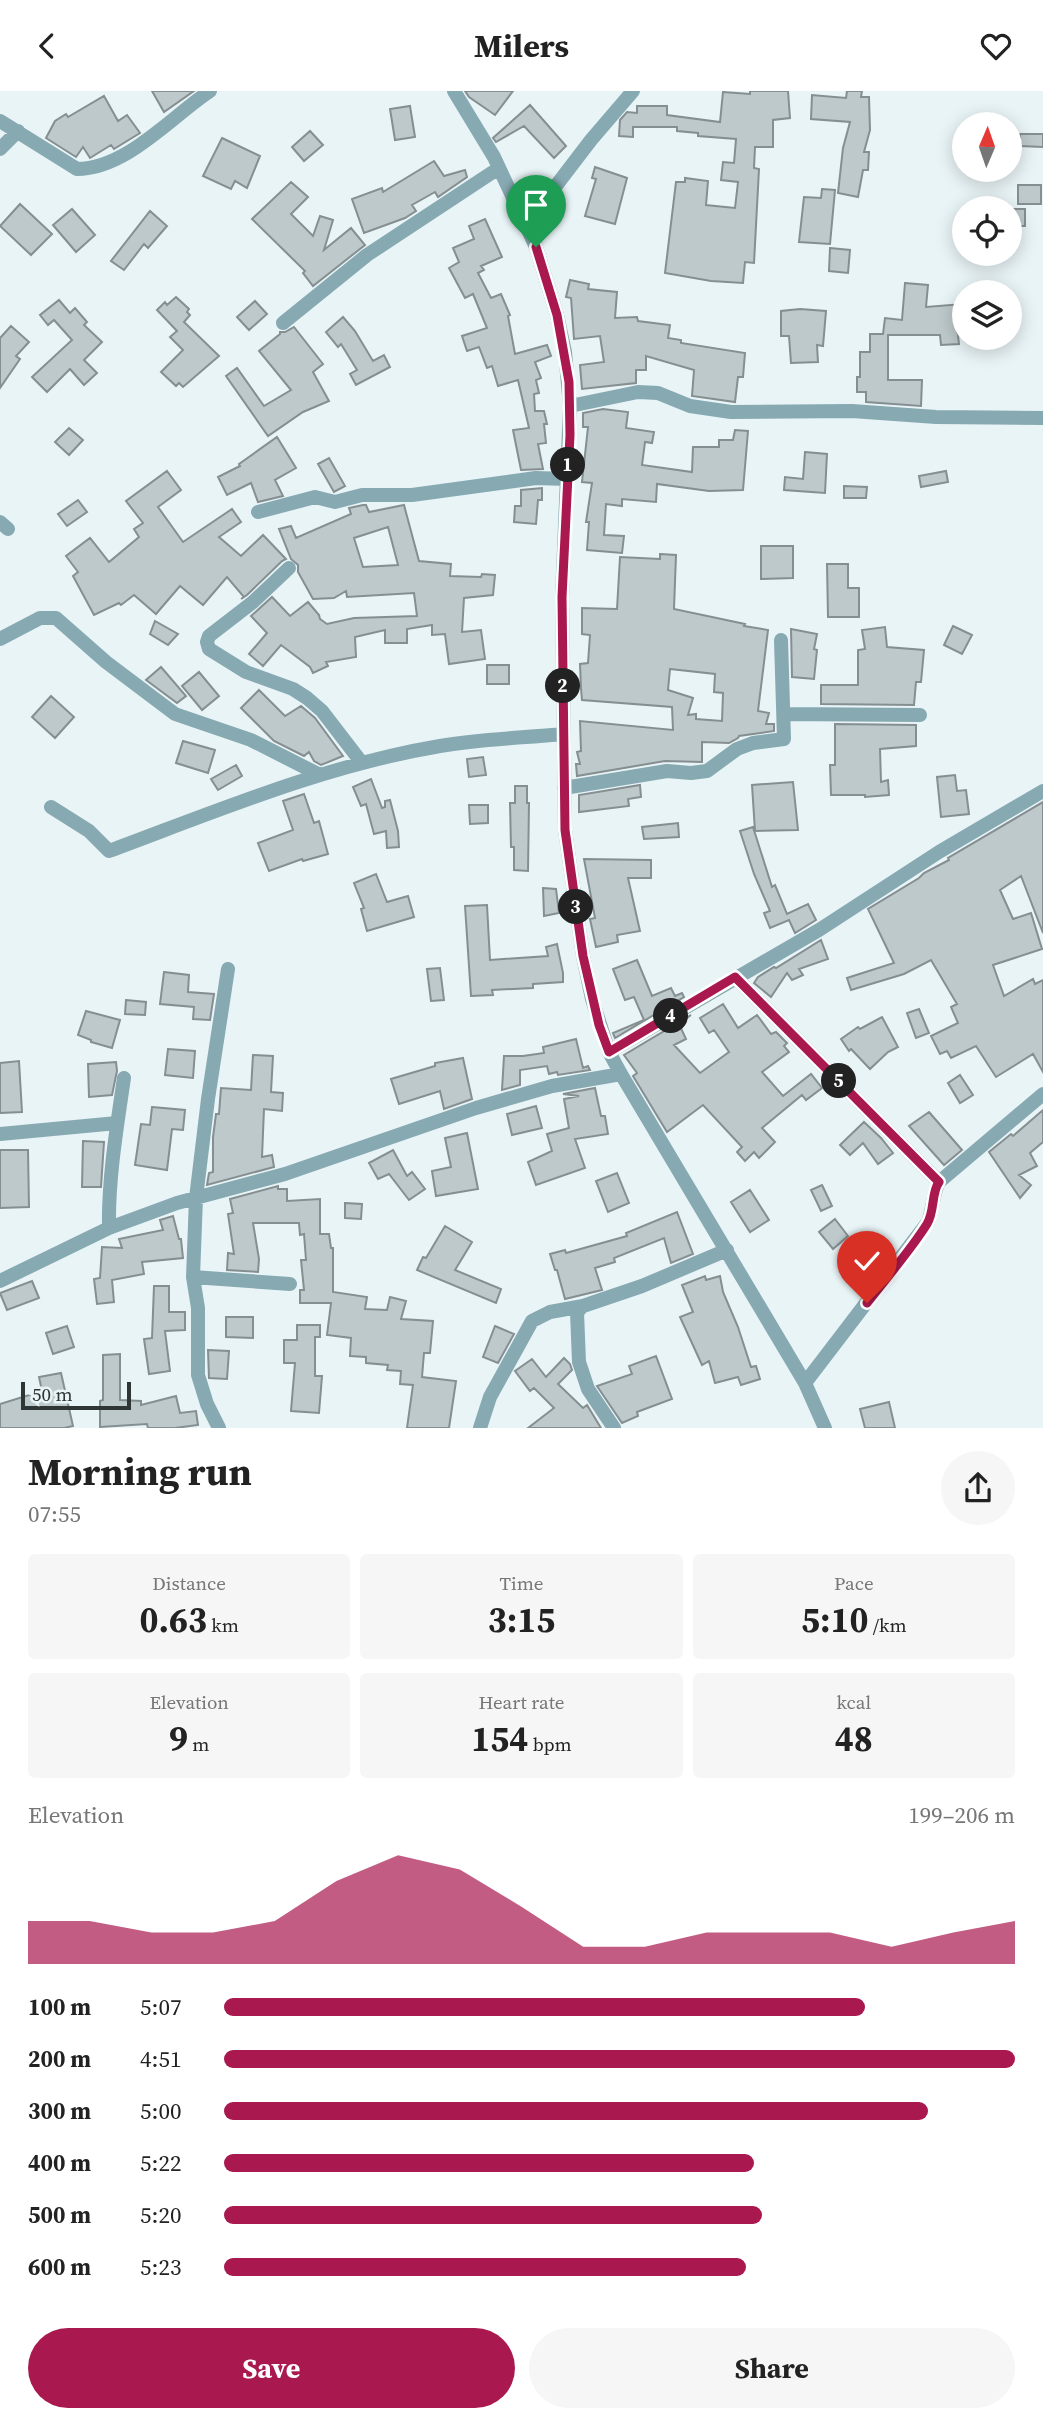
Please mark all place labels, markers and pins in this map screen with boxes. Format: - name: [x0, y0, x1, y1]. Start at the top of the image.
- pin: [506, 175, 566, 247]
- pin: 1: [550, 447, 586, 483]
- pin: 2: [546, 669, 580, 703]
- pin: 3: [558, 889, 594, 925]
- pin: 4: [654, 999, 688, 1033]
- pin: 5: [822, 1063, 856, 1098]
- pin: [837, 1231, 897, 1303]

